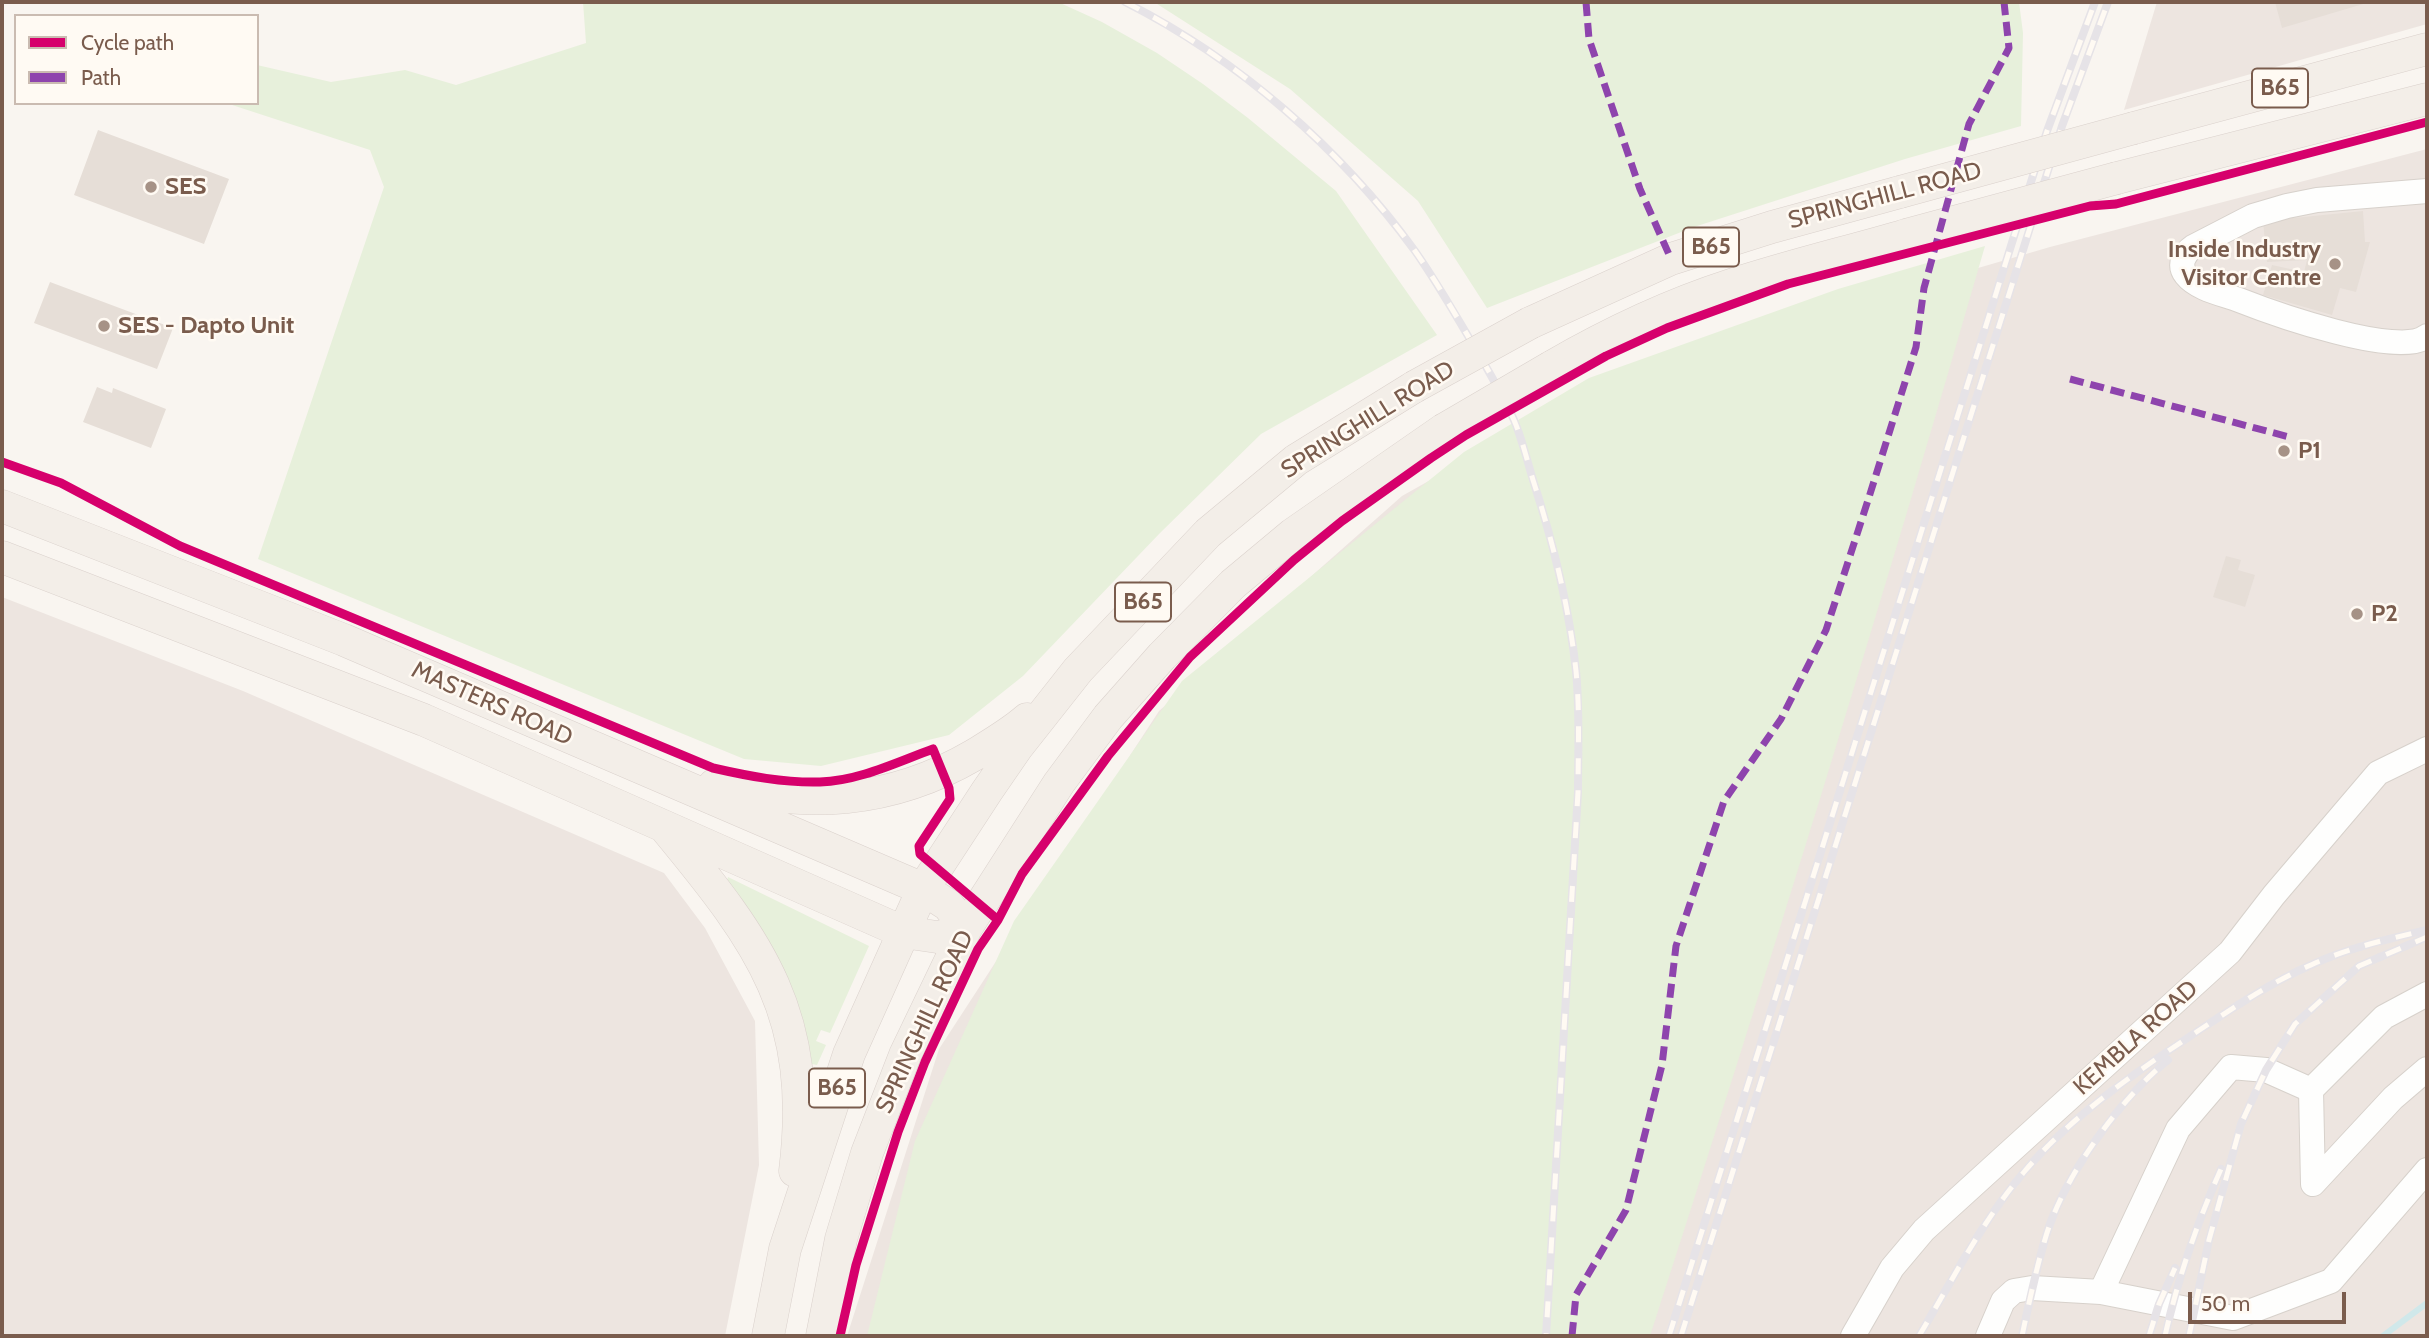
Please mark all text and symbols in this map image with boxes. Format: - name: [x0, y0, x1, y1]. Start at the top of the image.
- legend: [14, 14, 259, 105]
- text: Cycle path: [81, 30, 174, 55]
- text: Path: [81, 65, 121, 90]
- road number: B65: [2252, 68, 2308, 108]
- street label: SPRINGHILL ROAD: [1785, 156, 1985, 236]
- place label: SES: [165, 173, 206, 201]
- marker: SES: [143, 179, 159, 195]
- road number: B65: [1683, 228, 1739, 266]
- place label: Inside Industry Visitor Centre: [2168, 236, 2321, 292]
- marker: Inside Industry Visitor Centre: [2327, 256, 2343, 272]
- place label: SES - Dapto Unit: [118, 312, 294, 340]
- marker: SES - Dapto Unit: [96, 318, 112, 334]
- street label: SPRINGHILL ROAD: [1276, 355, 1460, 485]
- place label: P1: [2298, 437, 2321, 465]
- marker: P1: [2276, 443, 2292, 459]
- road number: B65: [1115, 582, 1171, 622]
- place label: P2: [2371, 600, 2398, 628]
- marker: P2: [2349, 606, 2365, 622]
- street label: MASTERS ROAD: [407, 656, 577, 752]
- street label: SPRINGHILL ROAD: [870, 926, 980, 1118]
- street label: KEMBLA ROAD: [2068, 975, 2204, 1101]
- road number: B65: [809, 1068, 865, 1107]
- scale bar: [2191, 1278, 2348, 1322]
- text: 50 m: [2201, 1291, 2250, 1316]

